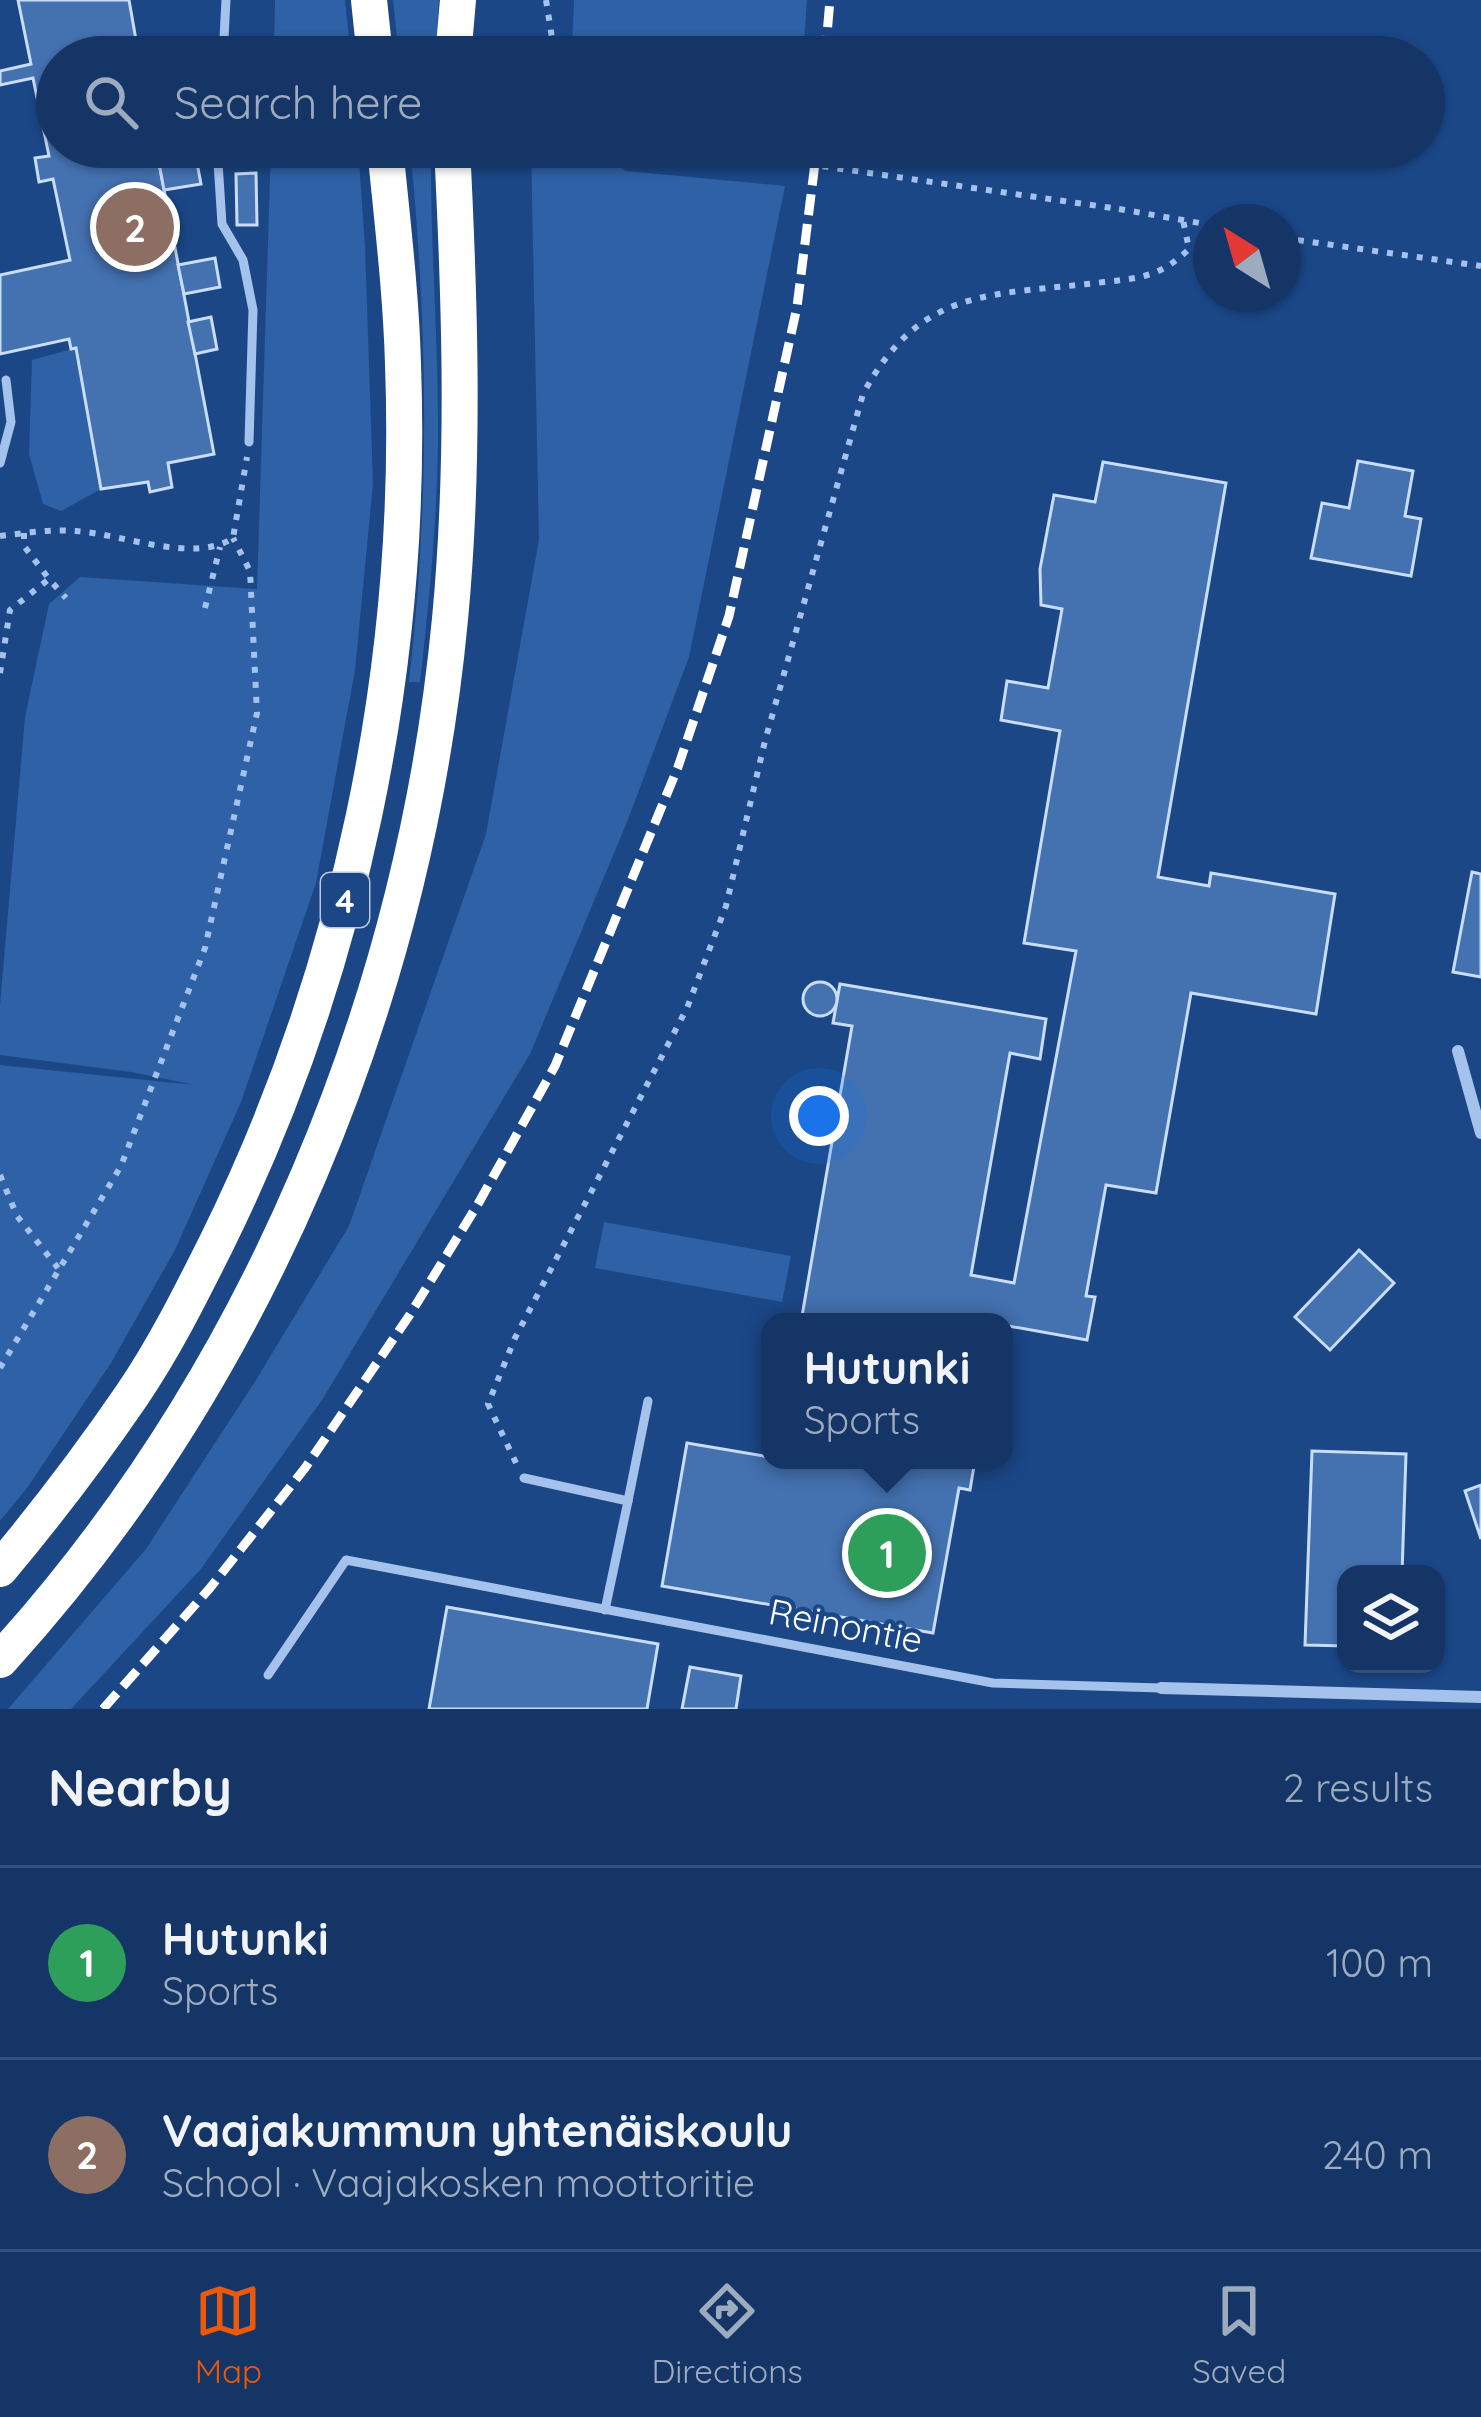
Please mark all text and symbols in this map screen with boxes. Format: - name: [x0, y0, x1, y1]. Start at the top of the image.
- search box: [36, 36, 1445, 168]
- icon: search: [78, 69, 144, 135]
- text: Search here: [174, 74, 422, 130]
- pin: 2: [96, 182, 174, 272]
- north arrow: [1193, 204, 1301, 312]
- road number: 4: [321, 873, 369, 927]
- your location: [789, 1086, 849, 1146]
- popup: [761, 1313, 1013, 1469]
- text: Hutunki: [804, 1339, 970, 1395]
- text: Sports: [804, 1395, 920, 1444]
- pin: 1: [848, 1508, 926, 1598]
- map controls: [1337, 1565, 1445, 1673]
- button: layers: [1337, 1565, 1445, 1673]
- street label: Reinontie: [765, 1588, 927, 1662]
- text: Nearby: [48, 1755, 232, 1819]
- text: 2 results: [1283, 1763, 1433, 1812]
- text: Hutunki: [162, 1910, 329, 1966]
- text: 1: [79, 1938, 95, 1987]
- text: 100 m: [1326, 1938, 1433, 1987]
- text: Sports: [162, 1966, 278, 2015]
- text: Vaajakummun yhtenäiskoulu: [162, 2102, 793, 2158]
- text: 2: [76, 2130, 98, 2179]
- text: 240 m: [1322, 2130, 1433, 2179]
- text: School · Vaajakosken moottoritie: [162, 2158, 755, 2207]
- tab: Map: [195, 2278, 262, 2391]
- tab: Directions: [651, 2278, 803, 2391]
- tab: Saved: [1192, 2278, 1286, 2391]

